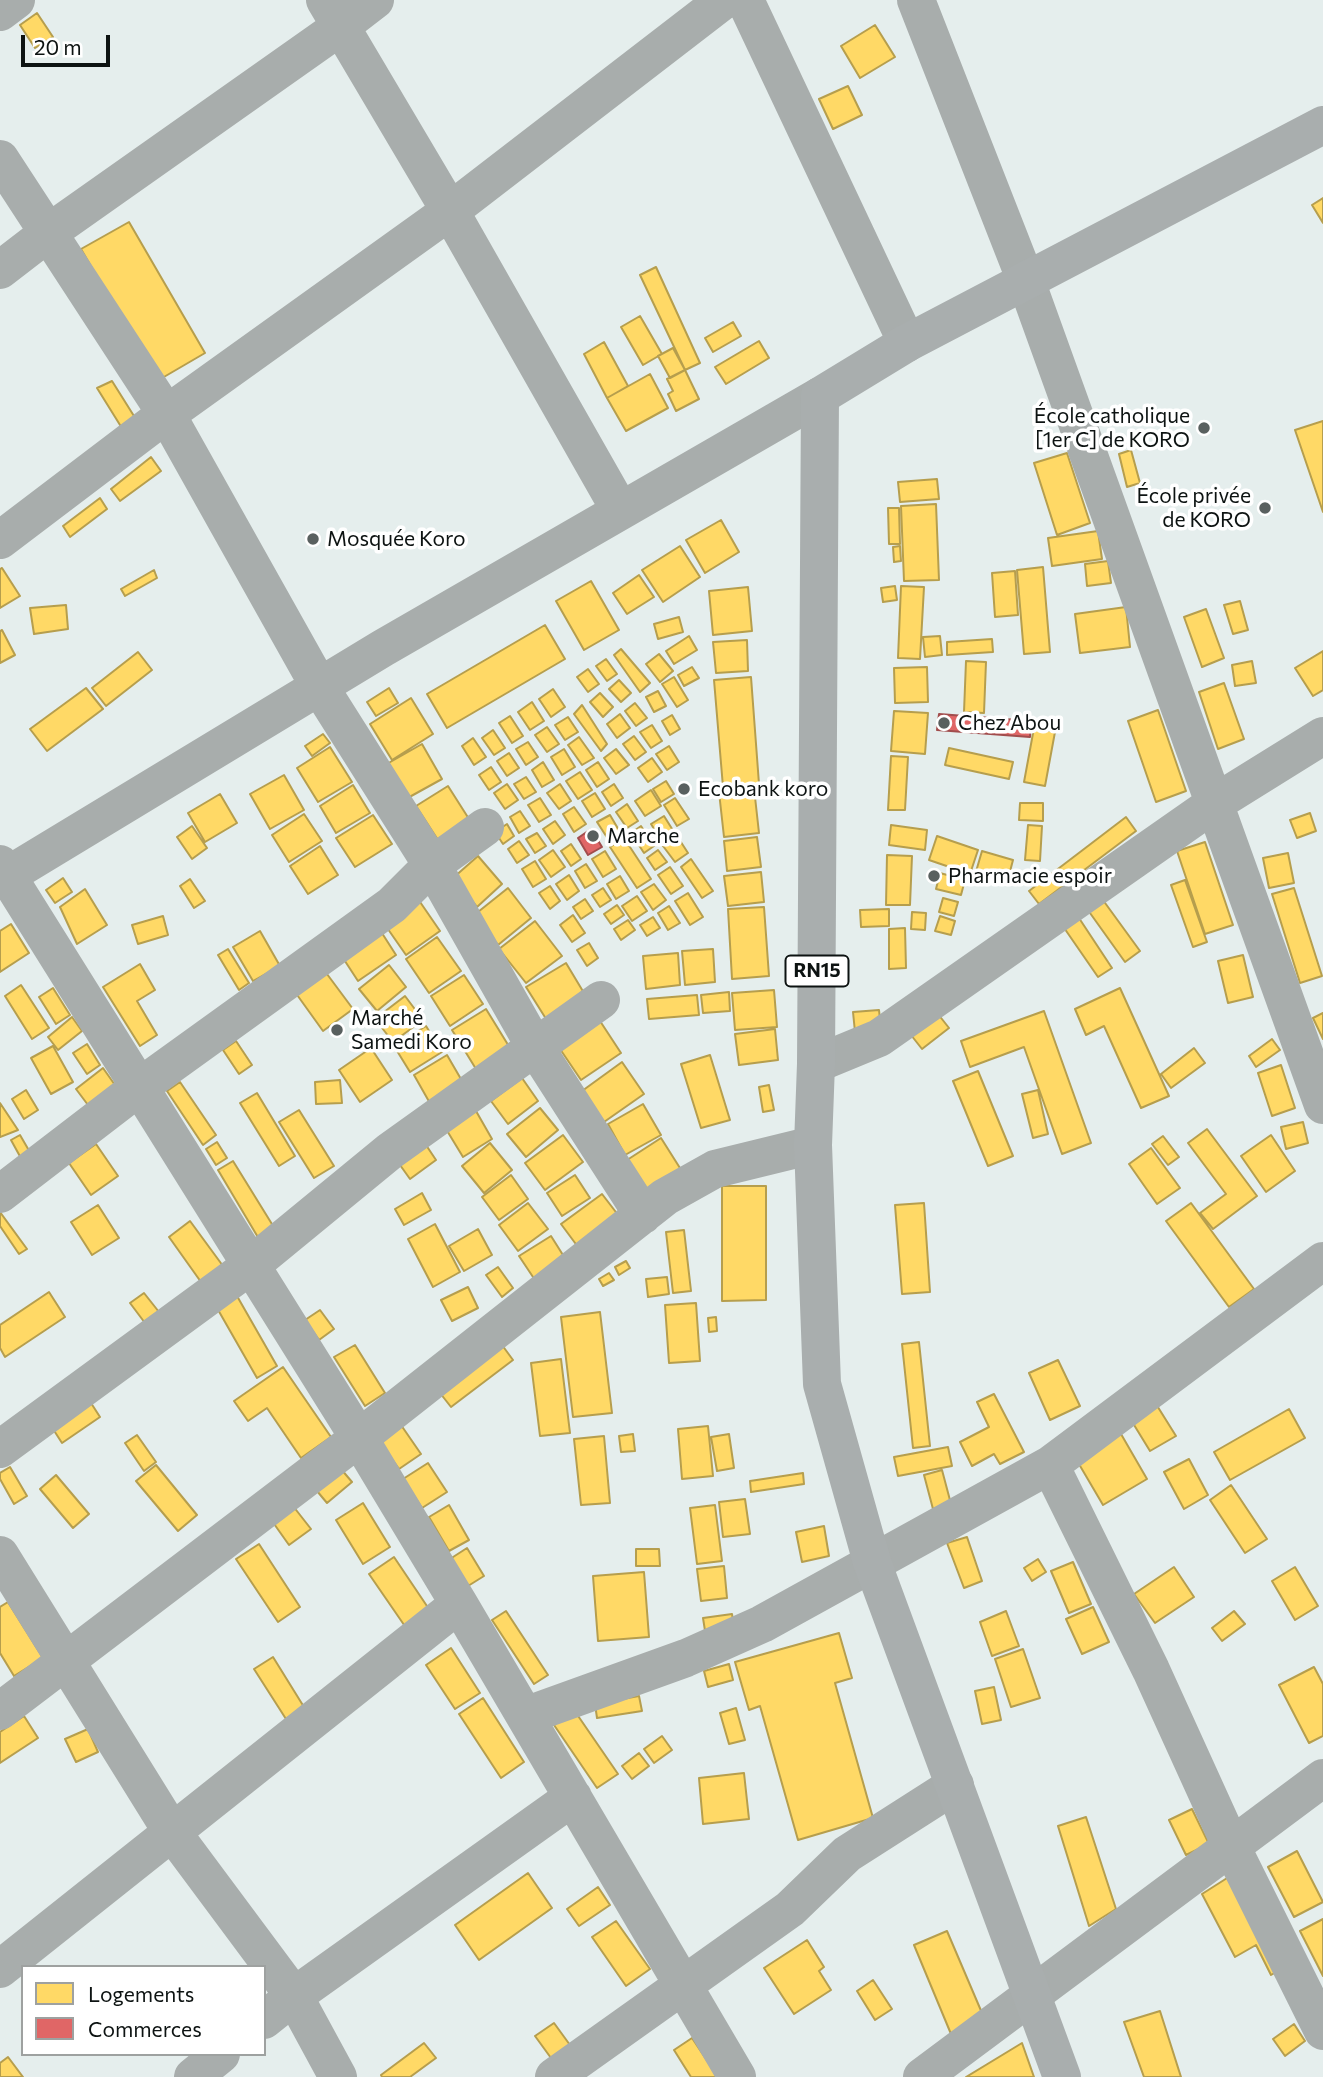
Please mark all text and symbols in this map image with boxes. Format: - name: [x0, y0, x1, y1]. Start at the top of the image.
- scale bar: [24, 21, 114, 65]
- text: 20 m: [34, 34, 82, 59]
- place label: École catholique [1er C] de KORO: [1034, 403, 1190, 453]
- marker: École catholique [1er C] de KORO: [1196, 420, 1212, 436]
- place label: École privée de KORO: [1136, 483, 1251, 533]
- marker: École privée de KORO: [1257, 500, 1273, 516]
- place label: Mosquée Koro: [327, 526, 466, 552]
- marker: Mosquée Koro: [305, 531, 321, 547]
- place label: Chez Abou: [958, 710, 1061, 736]
- marker: Chez Abou: [936, 715, 952, 731]
- place label: Ecobank koro: [698, 776, 828, 802]
- marker: Ecobank koro: [676, 781, 692, 797]
- place label: Marche: [607, 823, 679, 849]
- marker: Marche: [585, 828, 601, 844]
- place label: Pharmacie espoir: [948, 863, 1112, 889]
- marker: Pharmacie espoir: [926, 868, 942, 884]
- road number: RN15: [786, 956, 848, 987]
- place label: Marché Samedi Koro: [351, 1005, 472, 1055]
- marker: Marché Samedi Koro: [329, 1022, 345, 1038]
- legend: [21, 1965, 266, 2056]
- text: Logements: [88, 1981, 194, 2006]
- text: Commerces: [88, 2016, 202, 2041]

